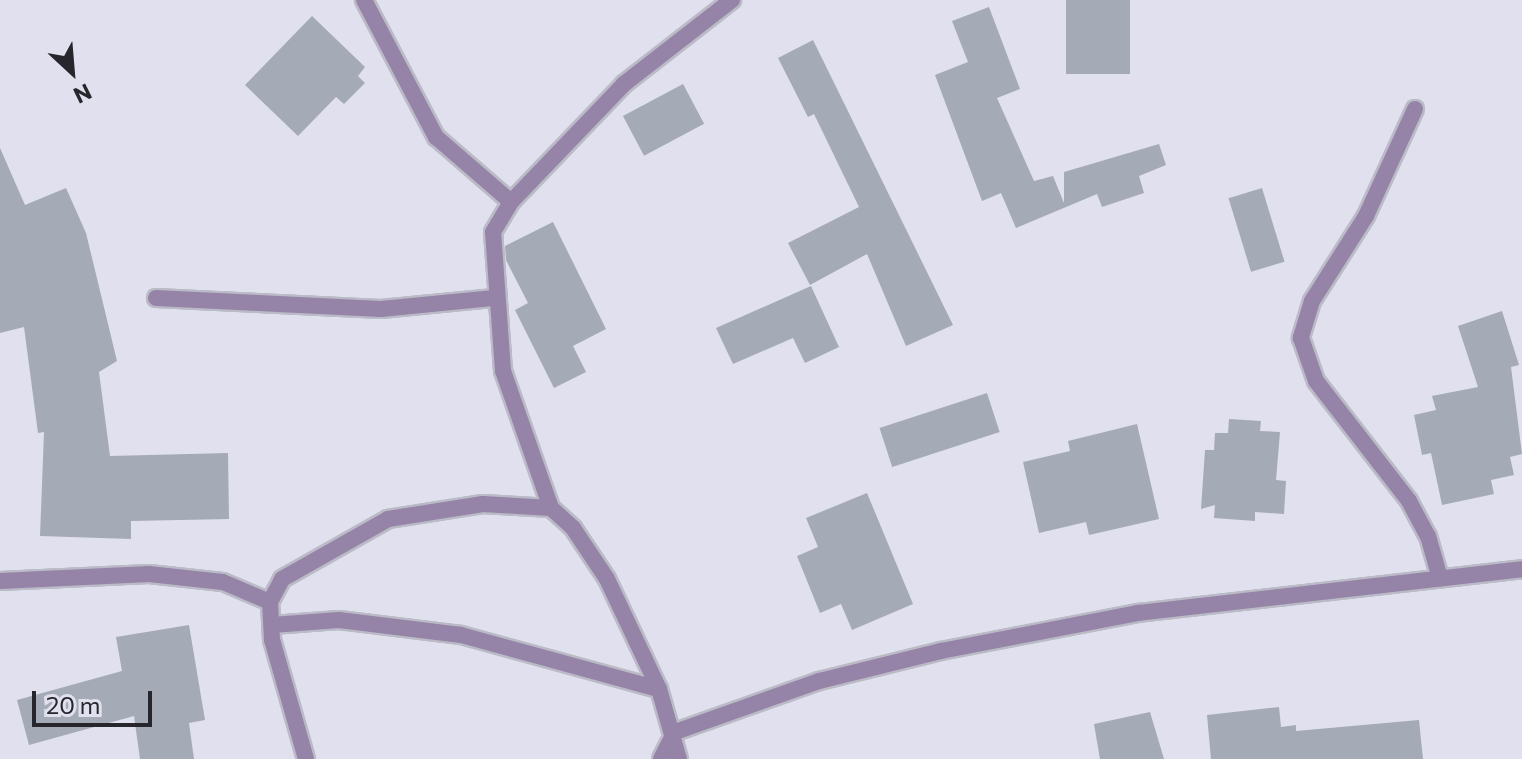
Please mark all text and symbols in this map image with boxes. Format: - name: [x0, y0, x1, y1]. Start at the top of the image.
- north arrow: [32, 32, 112, 112]
- text: N: [69, 78, 96, 110]
- scale bar: [36, 675, 156, 725]
- text: 20 m: [46, 690, 100, 719]

